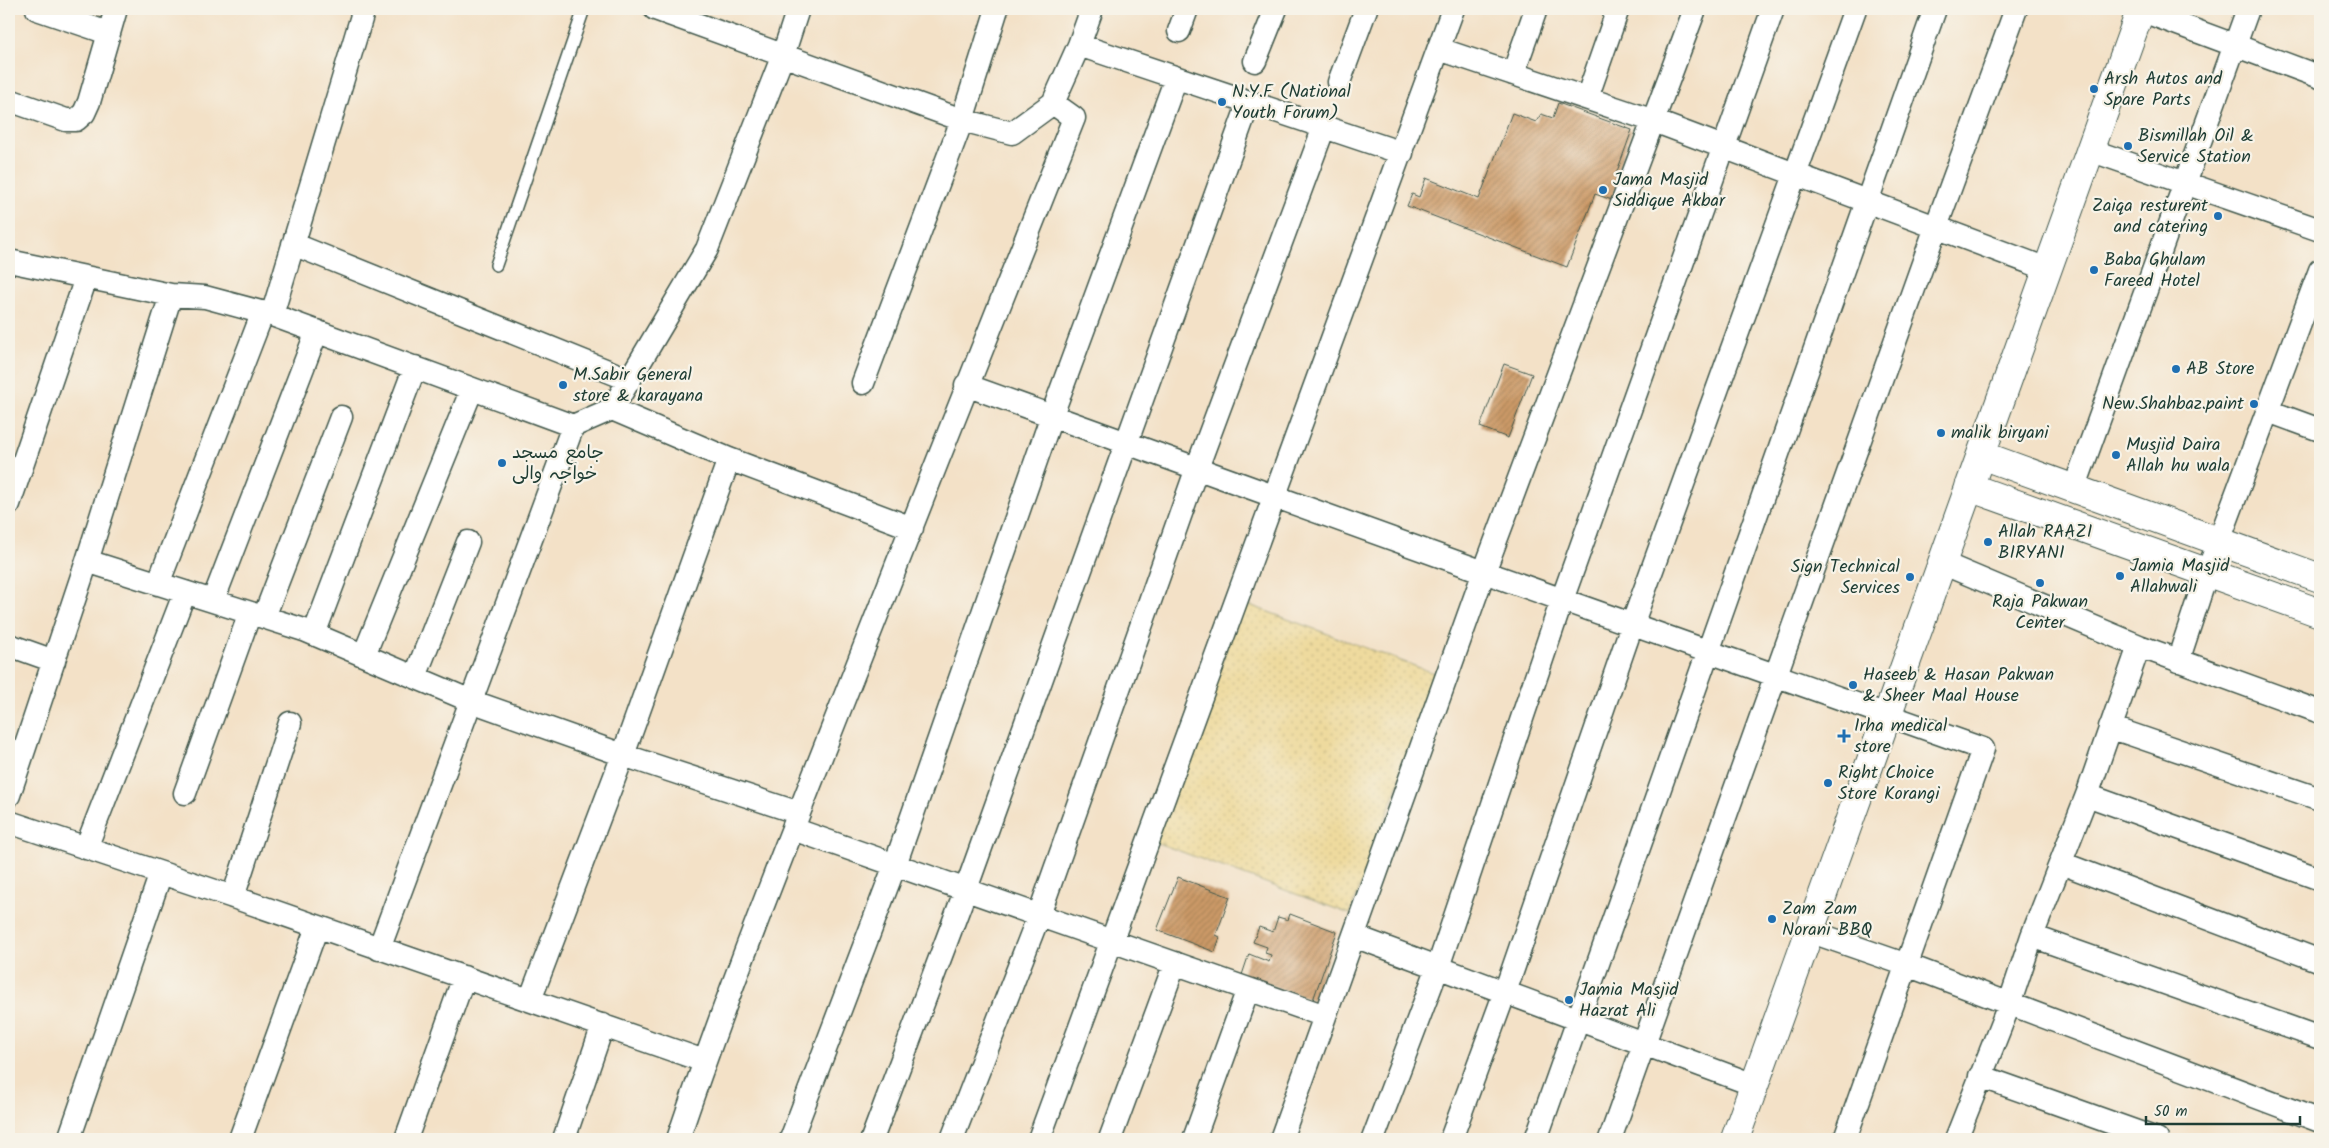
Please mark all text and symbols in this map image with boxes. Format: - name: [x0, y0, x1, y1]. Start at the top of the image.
- place label: Arsh Autos and Spare Parts: [2104, 65, 2223, 115]
- place label: N.Y.F (National Youth Forum): [1232, 78, 1351, 128]
- marker: Arsh Autos and Spare Parts: [2088, 83, 2100, 95]
- marker: N.Y.F (National Youth Forum): [1216, 96, 1228, 108]
- place label: Bismillah Oil & Service Station: [2138, 122, 2254, 172]
- marker: Bismillah Oil & Service Station: [2122, 140, 2134, 152]
- place label: Jama Masjid Siddique Akbar: [1613, 166, 1726, 216]
- marker: Jama Masjid Siddique Akbar: [1597, 184, 1609, 196]
- place label: Zaiqa resturent and catering: [2092, 192, 2209, 242]
- marker: Zaiqa resturent and catering: [2212, 210, 2224, 222]
- place label: Baba Ghulam Fareed Hotel: [2104, 246, 2206, 296]
- marker: Baba Ghulam Fareed Hotel: [2088, 264, 2100, 276]
- place label: AB Store: [2186, 355, 2254, 384]
- place label: M.Sabir General store & karayana: [573, 361, 703, 411]
- marker: AB Store: [2170, 363, 2182, 375]
- marker: M.Sabir General store & karayana: [557, 379, 569, 391]
- place label: New.Shahbaz.paint: [2102, 390, 2245, 419]
- marker: New.Shahbaz.paint: [2248, 398, 2260, 410]
- place label: malik biryani: [1951, 419, 2049, 448]
- marker: malik biryani: [1935, 427, 1947, 439]
- place label: Musjid Daira Allah hu wala: [2126, 431, 2230, 481]
- place label: جامع مسجد خواجہ والی: [512, 439, 604, 489]
- marker: Musjid Daira Allah hu wala: [2110, 449, 2122, 461]
- marker: جامع مسجد خواجہ والی: [496, 457, 508, 469]
- place label: Allah RAAZI BIRYANI: [1998, 518, 2092, 568]
- marker: Allah RAAZI BIRYANI: [1982, 536, 1994, 548]
- place label: Jamia Masjid Allahwali: [2130, 552, 2230, 602]
- place label: Sign Technical Services: [1791, 553, 1901, 603]
- marker: Jamia Masjid Allahwali: [2114, 570, 2126, 582]
- marker: Sign Technical Services: [1904, 571, 1916, 583]
- marker: Raja Pakwan Center: [2034, 577, 2046, 589]
- place label: Raja Pakwan Center: [1992, 588, 2088, 638]
- place label: Haseeb & Hasan Pakwan & Sheer Maal House: [1863, 661, 2054, 711]
- marker: Haseeb & Hasan Pakwan & Sheer Maal House: [1847, 679, 1859, 691]
- place label: Irha medical store: [1854, 712, 1948, 762]
- marker: Irha medical store: [1838, 730, 1850, 742]
- place label: Right Choice Store Korangi: [1838, 759, 1940, 809]
- marker: Right Choice Store Korangi: [1822, 777, 1834, 789]
- place label: Zam Zam Norani BBQ: [1782, 895, 1872, 945]
- marker: Zam Zam Norani BBQ: [1766, 913, 1778, 925]
- place label: Jamia Masjid Hazrat Ali: [1579, 976, 1679, 1026]
- marker: Jamia Masjid Hazrat Ali: [1563, 994, 1575, 1006]
- scale bar: [2146, 1093, 2300, 1125]
- text: 50 m: [2154, 1100, 2188, 1124]

